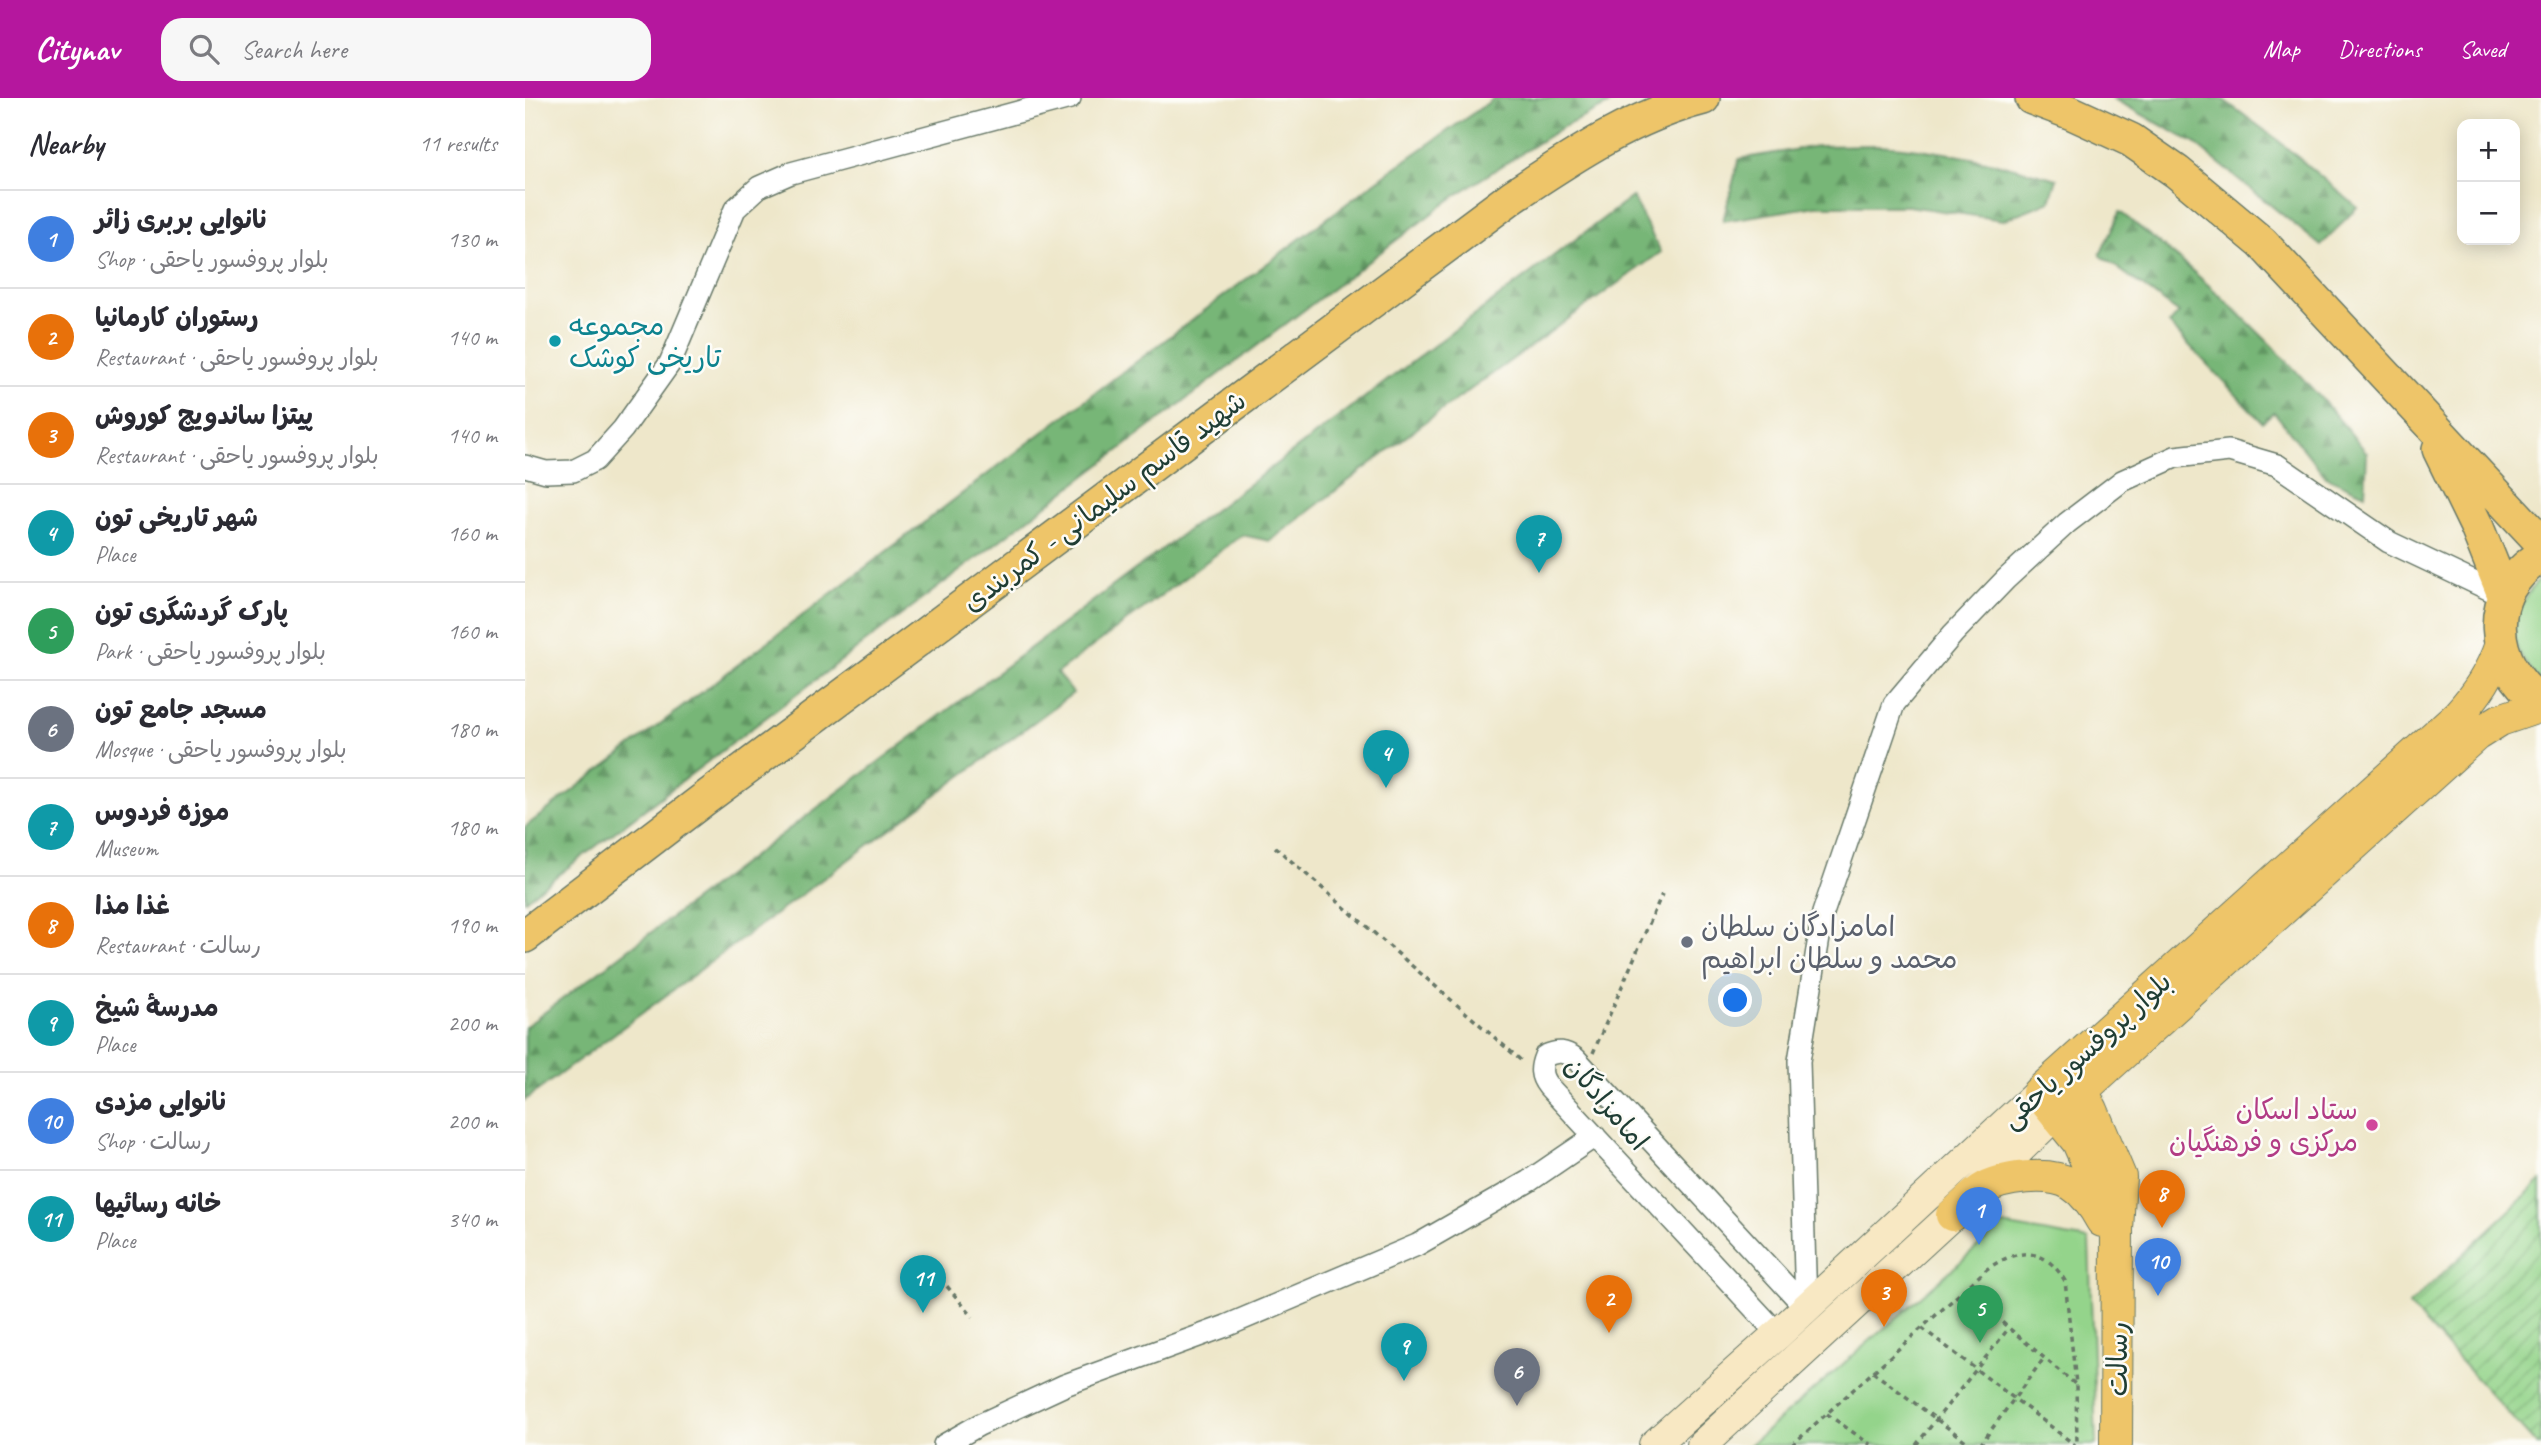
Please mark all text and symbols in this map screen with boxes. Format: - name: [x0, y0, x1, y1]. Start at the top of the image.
- search box: [161, 18, 651, 81]
- text: Citynav: [35, 28, 119, 70]
- icon: search: [185, 30, 223, 68]
- text: Search here: [241, 33, 347, 66]
- text: Map: [2263, 34, 2300, 64]
- text: Directions: [2338, 34, 2421, 64]
- text: Saved: [2459, 34, 2506, 64]
- map controls: [2457, 119, 2520, 245]
- button: +: [2457, 119, 2520, 182]
- text: Nearby: [28, 125, 104, 163]
- text: 11 results: [419, 129, 497, 158]
- button: −: [2457, 182, 2520, 245]
- text: نانوایی بربری زائر: [95, 203, 269, 236]
- text: 1: [46, 225, 56, 254]
- text: 130 m: [448, 225, 497, 254]
- text: Shop · بلوار پروفسور یاحقی: [95, 245, 329, 274]
- text: رستوران کارمانیا: [95, 301, 258, 334]
- place label: مجموعه تاریخی کوشک: [569, 308, 722, 375]
- text: 2: [46, 323, 56, 352]
- text: 140 m: [448, 323, 497, 352]
- marker: مجموعه تاریخی کوشک: [547, 333, 563, 349]
- text: Restaurant · بلوار پروفسور یاحقی: [95, 343, 379, 372]
- street label: شهید قاسم سلیمانی - کمربندی: [955, 383, 1255, 623]
- text: پيتزا ساندویچ کوروش: [95, 399, 313, 432]
- text: 3: [46, 421, 56, 450]
- text: 140 m: [448, 421, 497, 450]
- text: Restaurant · بلوار پروفسور یاحقی: [95, 441, 379, 470]
- text: شهر تاریخی تون: [95, 501, 258, 534]
- pin: 7: [1516, 515, 1562, 573]
- text: 4: [46, 519, 56, 548]
- text: 160 m: [448, 519, 497, 548]
- text: Place: [95, 540, 135, 569]
- text: پارک گردشگری تون: [95, 595, 288, 628]
- text: 5: [46, 617, 56, 646]
- text: 160 m: [448, 617, 497, 646]
- text: Park · بلوار پروفسور یاحقی: [95, 637, 326, 666]
- text: مسجد جامع تون: [95, 693, 267, 726]
- text: 6: [46, 715, 56, 744]
- text: 180 m: [448, 715, 497, 744]
- pin: 4: [1363, 730, 1409, 788]
- text: Mosque · بلوار پروفسور یاحقی: [95, 735, 347, 764]
- text: موزه فردوس: [95, 795, 229, 828]
- text: 7: [46, 813, 56, 842]
- text: 180 m: [448, 813, 497, 842]
- text: Museum: [95, 834, 158, 863]
- text: غذا مذا: [95, 889, 170, 922]
- place label: امامزادگان سلطان محمد و سلطان ابراهیم: [1701, 909, 1958, 980]
- text: 8: [46, 911, 56, 940]
- text: 190 m: [448, 911, 497, 940]
- text: Restaurant · رسالت: [95, 931, 261, 960]
- marker: امامزادگان سلطان محمد و سلطان ابراهیم: [1679, 934, 1695, 950]
- street label: بلوار پروفسور یاحقی: [1993, 964, 2179, 1137]
- your location: [1718, 983, 1752, 1017]
- text: مدرسهٔ شیخ: [95, 991, 219, 1024]
- text: 9: [46, 1009, 56, 1038]
- text: 200 m: [448, 1009, 497, 1038]
- text: Place: [95, 1030, 135, 1059]
- street label: امامزادگان: [1557, 1048, 1657, 1158]
- text: نانوایی مزدی: [95, 1085, 228, 1118]
- place label: ستاد اسکان مرکزی و فرهنگیان: [2169, 1092, 2358, 1159]
- text: 10: [41, 1107, 61, 1136]
- text: 200 m: [448, 1107, 497, 1136]
- marker: ستاد اسکان مرکزی و فرهنگیان: [2364, 1117, 2380, 1133]
- text: Shop · رسالت: [95, 1127, 211, 1156]
- pin: 8: [2139, 1170, 2185, 1228]
- text: خانه رسائیها: [95, 1187, 221, 1220]
- pin: 1: [1956, 1187, 2002, 1245]
- text: 11: [41, 1205, 61, 1234]
- text: 340 m: [448, 1205, 497, 1234]
- text: Place: [95, 1226, 135, 1255]
- pin: 10: [2135, 1238, 2181, 1296]
- pin: 11: [900, 1255, 946, 1313]
- pin: 3: [1861, 1269, 1907, 1327]
- pin: 2: [1586, 1275, 1632, 1333]
- pin: 5: [1957, 1285, 2003, 1343]
- street label: رسالت: [2100, 1321, 2135, 1397]
- pin: 9: [1381, 1323, 1427, 1381]
- pin: 6: [1494, 1348, 1540, 1406]

